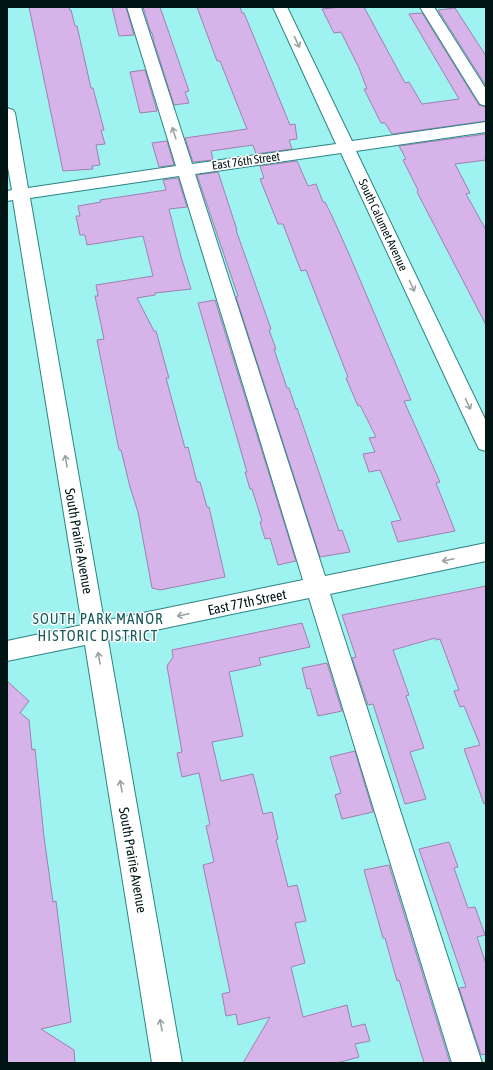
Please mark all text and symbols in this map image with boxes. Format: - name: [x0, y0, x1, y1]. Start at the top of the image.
- one-way arrow: [294, 36, 301, 48]
- one-way arrow: [170, 126, 177, 139]
- street label: East 76th Street: [211, 149, 281, 173]
- street label: South Calumet Avenue: [356, 177, 410, 273]
- one-way arrow: [409, 280, 416, 292]
- one-way arrow: [465, 398, 472, 410]
- one-way arrow: [61, 454, 69, 467]
- street label: South Prairie Avenue: [62, 487, 96, 595]
- one-way arrow: [442, 557, 455, 565]
- street label: East 77th Street: [206, 586, 288, 618]
- district label: SOUTH PARK MANOR HISTORIC DISTRICT: [33, 610, 163, 644]
- one-way arrow: [177, 612, 190, 620]
- one-way arrow: [95, 652, 103, 665]
- one-way arrow: [116, 780, 124, 793]
- street label: South Prairie Avenue: [116, 806, 150, 914]
- one-way arrow: [157, 1018, 165, 1031]

